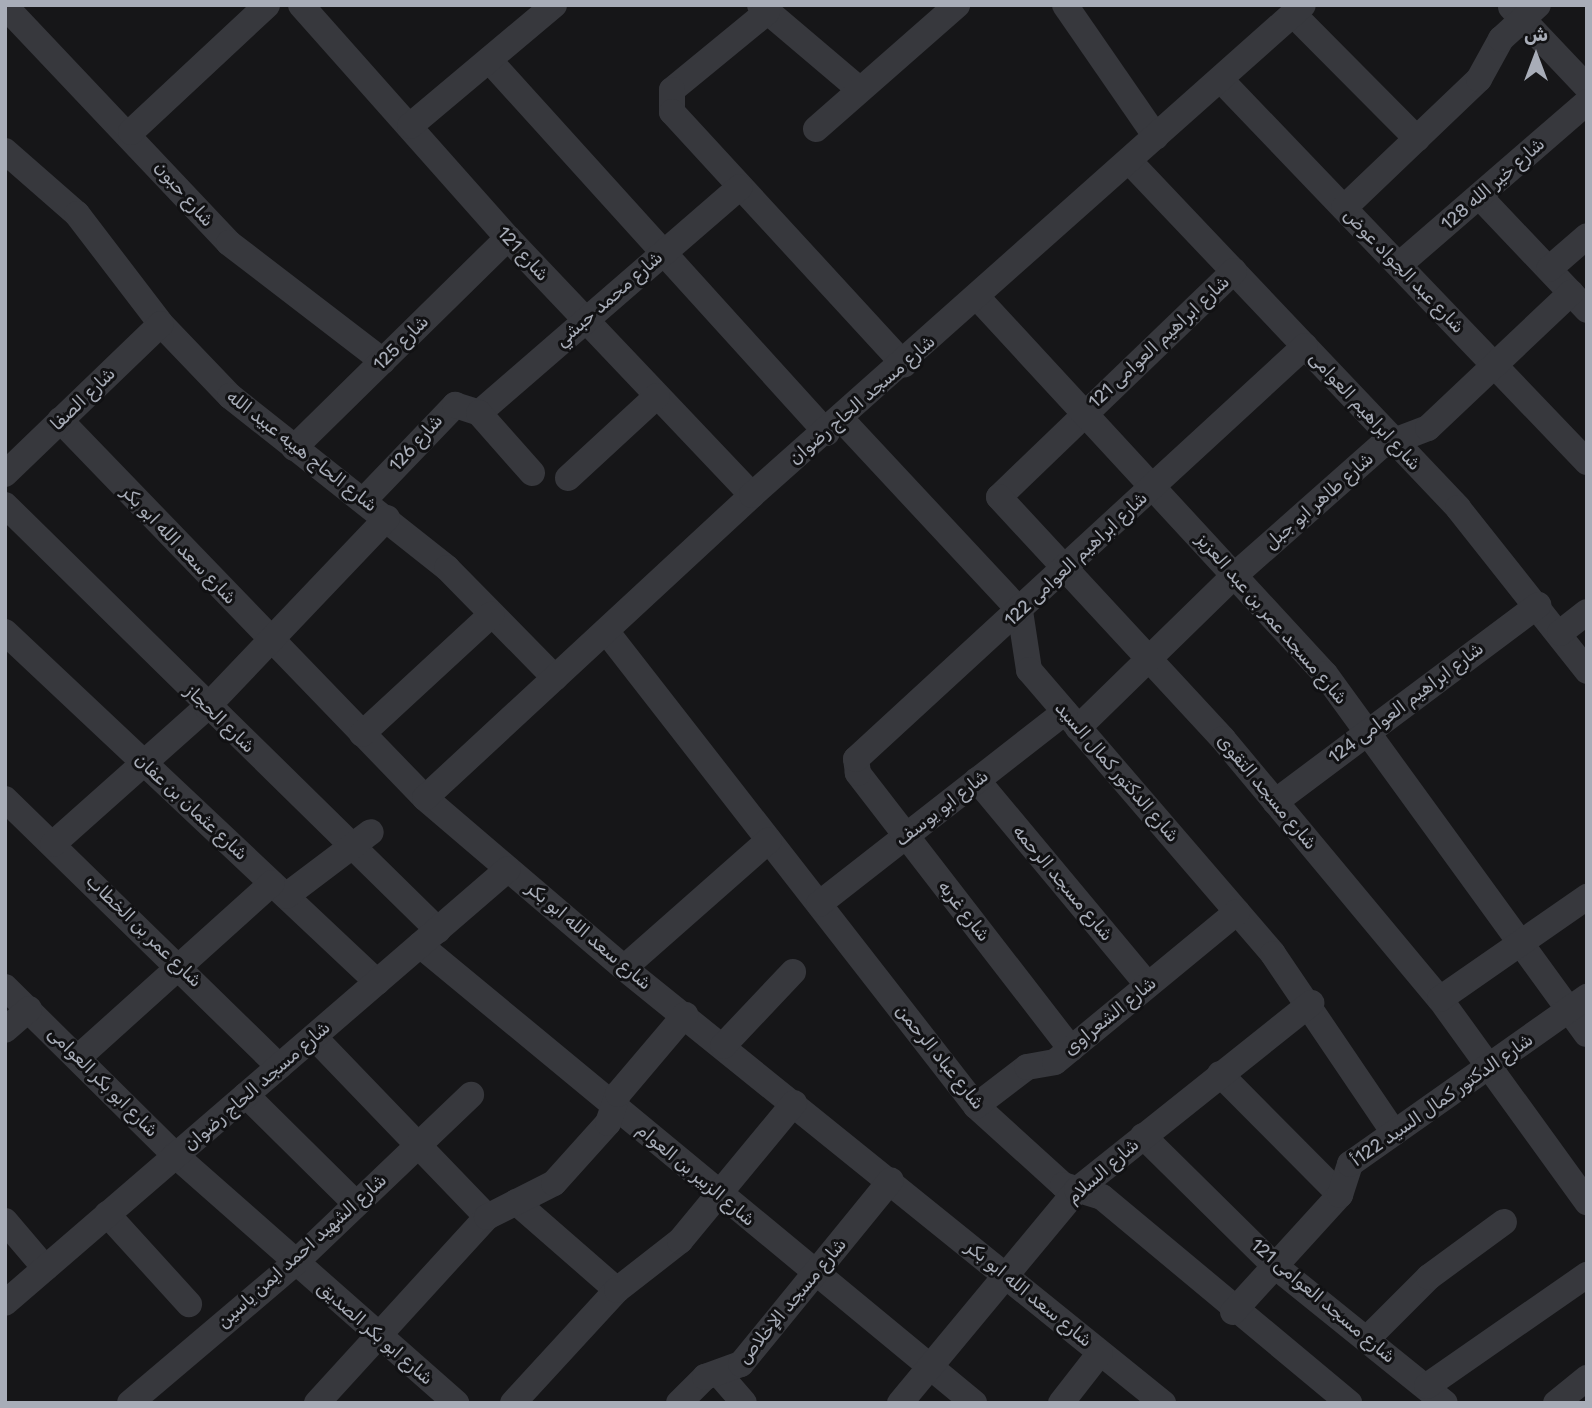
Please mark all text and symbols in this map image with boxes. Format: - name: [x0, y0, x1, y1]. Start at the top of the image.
- north arrow: [1501, 21, 1571, 91]
- text: ش: [1524, 23, 1548, 46]
- street label: شارع خير الله 128: [1437, 133, 1549, 235]
- street label: شارع حبون: [150, 157, 218, 231]
- street label: شارع عبد الجواد عوض: [1339, 204, 1469, 338]
- street label: شارع 121: [493, 222, 553, 286]
- street label: شارع محمد حبشي: [551, 246, 667, 352]
- street label: شارع ابراهيم العوامى 121: [1084, 271, 1234, 413]
- street label: شارع 125: [369, 311, 433, 375]
- street label: شارع مسجد الحاج رضوان: [784, 331, 940, 469]
- street label: شارع ابراهيم العوامى: [1304, 347, 1426, 475]
- street label: شارع الصفا: [46, 363, 120, 435]
- street label: شارع الحاج هيبه عبيد الله: [222, 386, 382, 516]
- street label: شارع 126: [385, 410, 447, 476]
- street label: شارع طاهر ابو جبل: [1260, 448, 1378, 554]
- street label: شارع سعد الله ابو بكر: [117, 481, 241, 609]
- street label: شارع ابراهيم العوامى 122: [1000, 487, 1152, 631]
- street label: شارع مسجد عمر بن عبد العزيز: [1192, 529, 1352, 709]
- street label: شارع ابراهيم العوامى 124: [1324, 638, 1488, 768]
- street label: شارع الحجاز: [181, 681, 259, 757]
- street label: شارع الدكتور كمال السيد: [1050, 697, 1184, 847]
- street label: شارع مسجد التقوى: [1212, 730, 1322, 854]
- street label: شارع عثمان بن عفان: [130, 749, 252, 865]
- street label: شارع ابو يوسف: [891, 765, 993, 851]
- street label: شارع مسجد الرحمه: [1008, 821, 1118, 945]
- street label: شارع عمر بن الخطاب: [82, 870, 206, 992]
- street label: شارع غربه: [933, 876, 995, 946]
- street label: شارع سعد الله ابو بكر: [522, 878, 656, 994]
- street label: شارع الشعراوى: [1059, 972, 1161, 1060]
- street label: شارع عباد الرحمن: [891, 1000, 989, 1114]
- street label: شارع مسجد الحاج رضوان: [179, 1017, 335, 1155]
- street label: شارع ابو بكر العوامى: [43, 1022, 163, 1142]
- street label: شارع الدكتور كمال السيد 122أ: [1347, 1029, 1537, 1171]
- street label: شارع الزبير بن العوام: [632, 1119, 760, 1231]
- street label: شارع السلام: [1063, 1134, 1143, 1208]
- street label: شارع الشهيد احمد ايمن ياسين: [213, 1169, 391, 1333]
- street label: شارع مسجد الإخلاص: [733, 1234, 851, 1368]
- street label: شارع مسجد العوامى 121: [1246, 1234, 1400, 1368]
- street label: شارع سعد الله ابو بكر: [961, 1236, 1097, 1352]
- street label: شارع ابو بكر الصديق: [313, 1277, 437, 1389]

